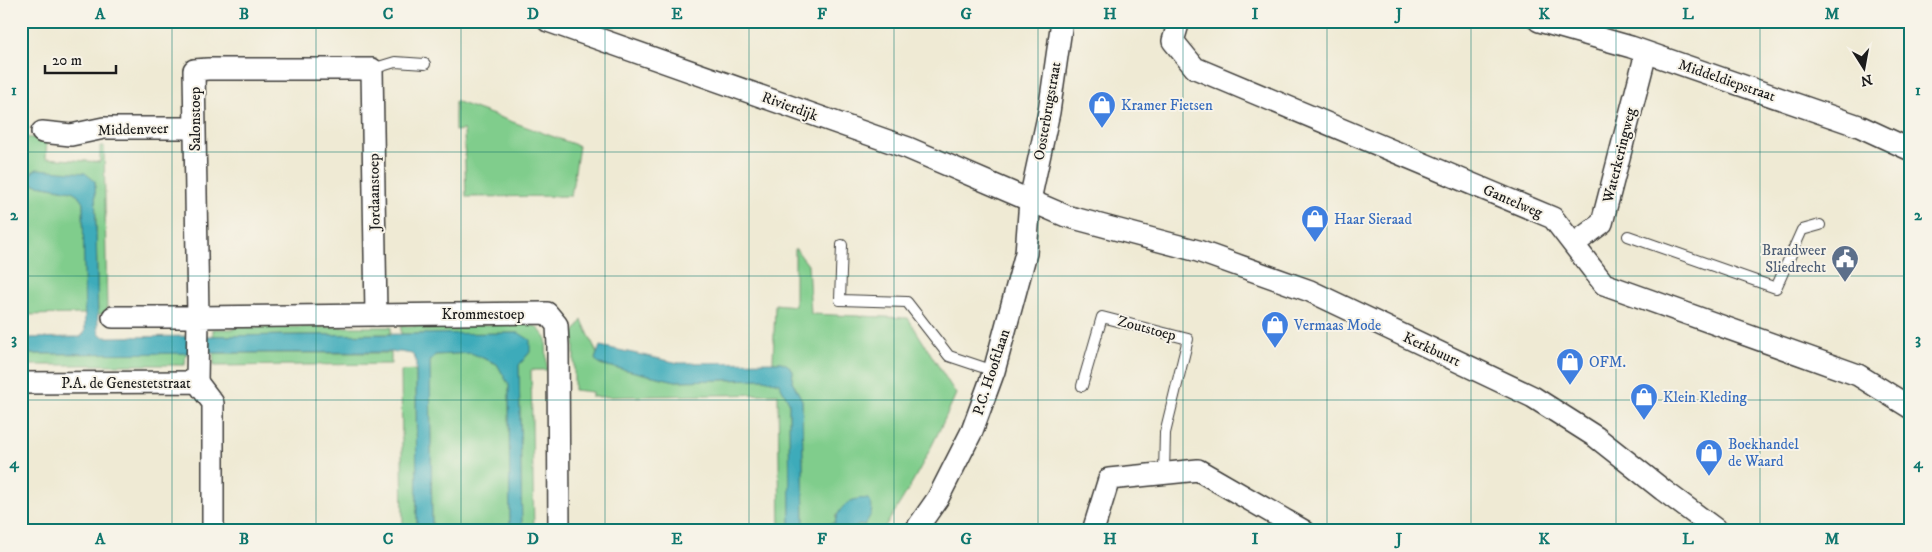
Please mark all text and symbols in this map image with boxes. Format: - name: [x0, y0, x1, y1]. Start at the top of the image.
- text: A: [94, 4, 106, 24]
- text: B: [239, 4, 249, 24]
- text: C: [383, 4, 393, 24]
- text: D: [527, 4, 539, 24]
- text: E: [671, 4, 683, 24]
- text: F: [817, 4, 827, 24]
- text: G: [960, 4, 972, 24]
- text: H: [1103, 4, 1117, 24]
- text: I: [1252, 4, 1259, 24]
- text: J: [1394, 4, 1403, 24]
- text: K: [1538, 4, 1550, 24]
- text: L: [1682, 4, 1694, 24]
- text: M: [1825, 4, 1840, 24]
- scale bar: [45, 42, 116, 74]
- north arrow: [1840, 42, 1890, 92]
- text: 20 m: [52, 51, 82, 70]
- street label: Middeldiepstraat: [1676, 55, 1778, 106]
- street label: Oosterbrugstraat: [1029, 60, 1066, 162]
- text: N: [1858, 70, 1874, 90]
- text: 1: [11, 80, 17, 100]
- text: 1: [1915, 80, 1921, 100]
- street label: Salonstoep: [186, 86, 205, 151]
- street label: Rivierdijk: [759, 88, 821, 126]
- shop icon: Kramer Fietsen: [1087, 90, 1117, 129]
- place label: Kramer Fietsen: [1121, 96, 1213, 115]
- street label: Waterkeringweg: [1598, 105, 1641, 206]
- street label: Middenveer: [97, 119, 169, 140]
- street label: Jordaanstoep: [364, 153, 385, 233]
- street label: Gantelweg: [1480, 180, 1546, 223]
- shop icon: Haar Sieraad: [1300, 204, 1330, 243]
- text: 2: [10, 205, 19, 225]
- text: 2: [1914, 205, 1923, 225]
- place label: Haar Sieraad: [1334, 210, 1412, 229]
- place label: Brandweer Sliedrecht: [1762, 241, 1826, 277]
- public building icon: Brandweer Sliedrecht: [1830, 244, 1860, 283]
- street label: Krommestoep: [442, 305, 525, 324]
- shop icon: Vermaas Mode: [1260, 310, 1290, 349]
- street label: Zoutstoep: [1116, 312, 1179, 346]
- place label: Vermaas Mode: [1293, 316, 1381, 335]
- street label: P.C. Hooftlaan: [969, 326, 1014, 418]
- street label: Kerkbuurt: [1400, 328, 1464, 371]
- text: 3: [11, 329, 17, 349]
- text: 3: [1915, 329, 1921, 349]
- shop icon: OFM.: [1555, 347, 1585, 386]
- place label: OFM.: [1589, 353, 1626, 372]
- street label: P.A. de Genestetstraat: [61, 374, 191, 393]
- shop icon: Klein Kleding: [1629, 382, 1659, 421]
- place label: Klein Kleding: [1663, 388, 1748, 407]
- place label: Boekhandel de Waard: [1728, 435, 1799, 471]
- shop icon: Boekhandel de Waard: [1694, 438, 1724, 477]
- text: 4: [8, 453, 19, 473]
- text: 4: [1912, 453, 1923, 473]
- text: A: [94, 529, 106, 549]
- text: B: [239, 529, 249, 549]
- text: C: [383, 529, 393, 549]
- text: D: [527, 529, 539, 549]
- text: E: [671, 529, 683, 549]
- text: F: [817, 529, 827, 549]
- text: G: [960, 529, 972, 549]
- text: H: [1103, 529, 1117, 549]
- text: I: [1252, 529, 1259, 549]
- text: J: [1394, 529, 1403, 549]
- text: K: [1538, 529, 1550, 549]
- text: L: [1682, 529, 1694, 549]
- text: M: [1825, 529, 1840, 549]

